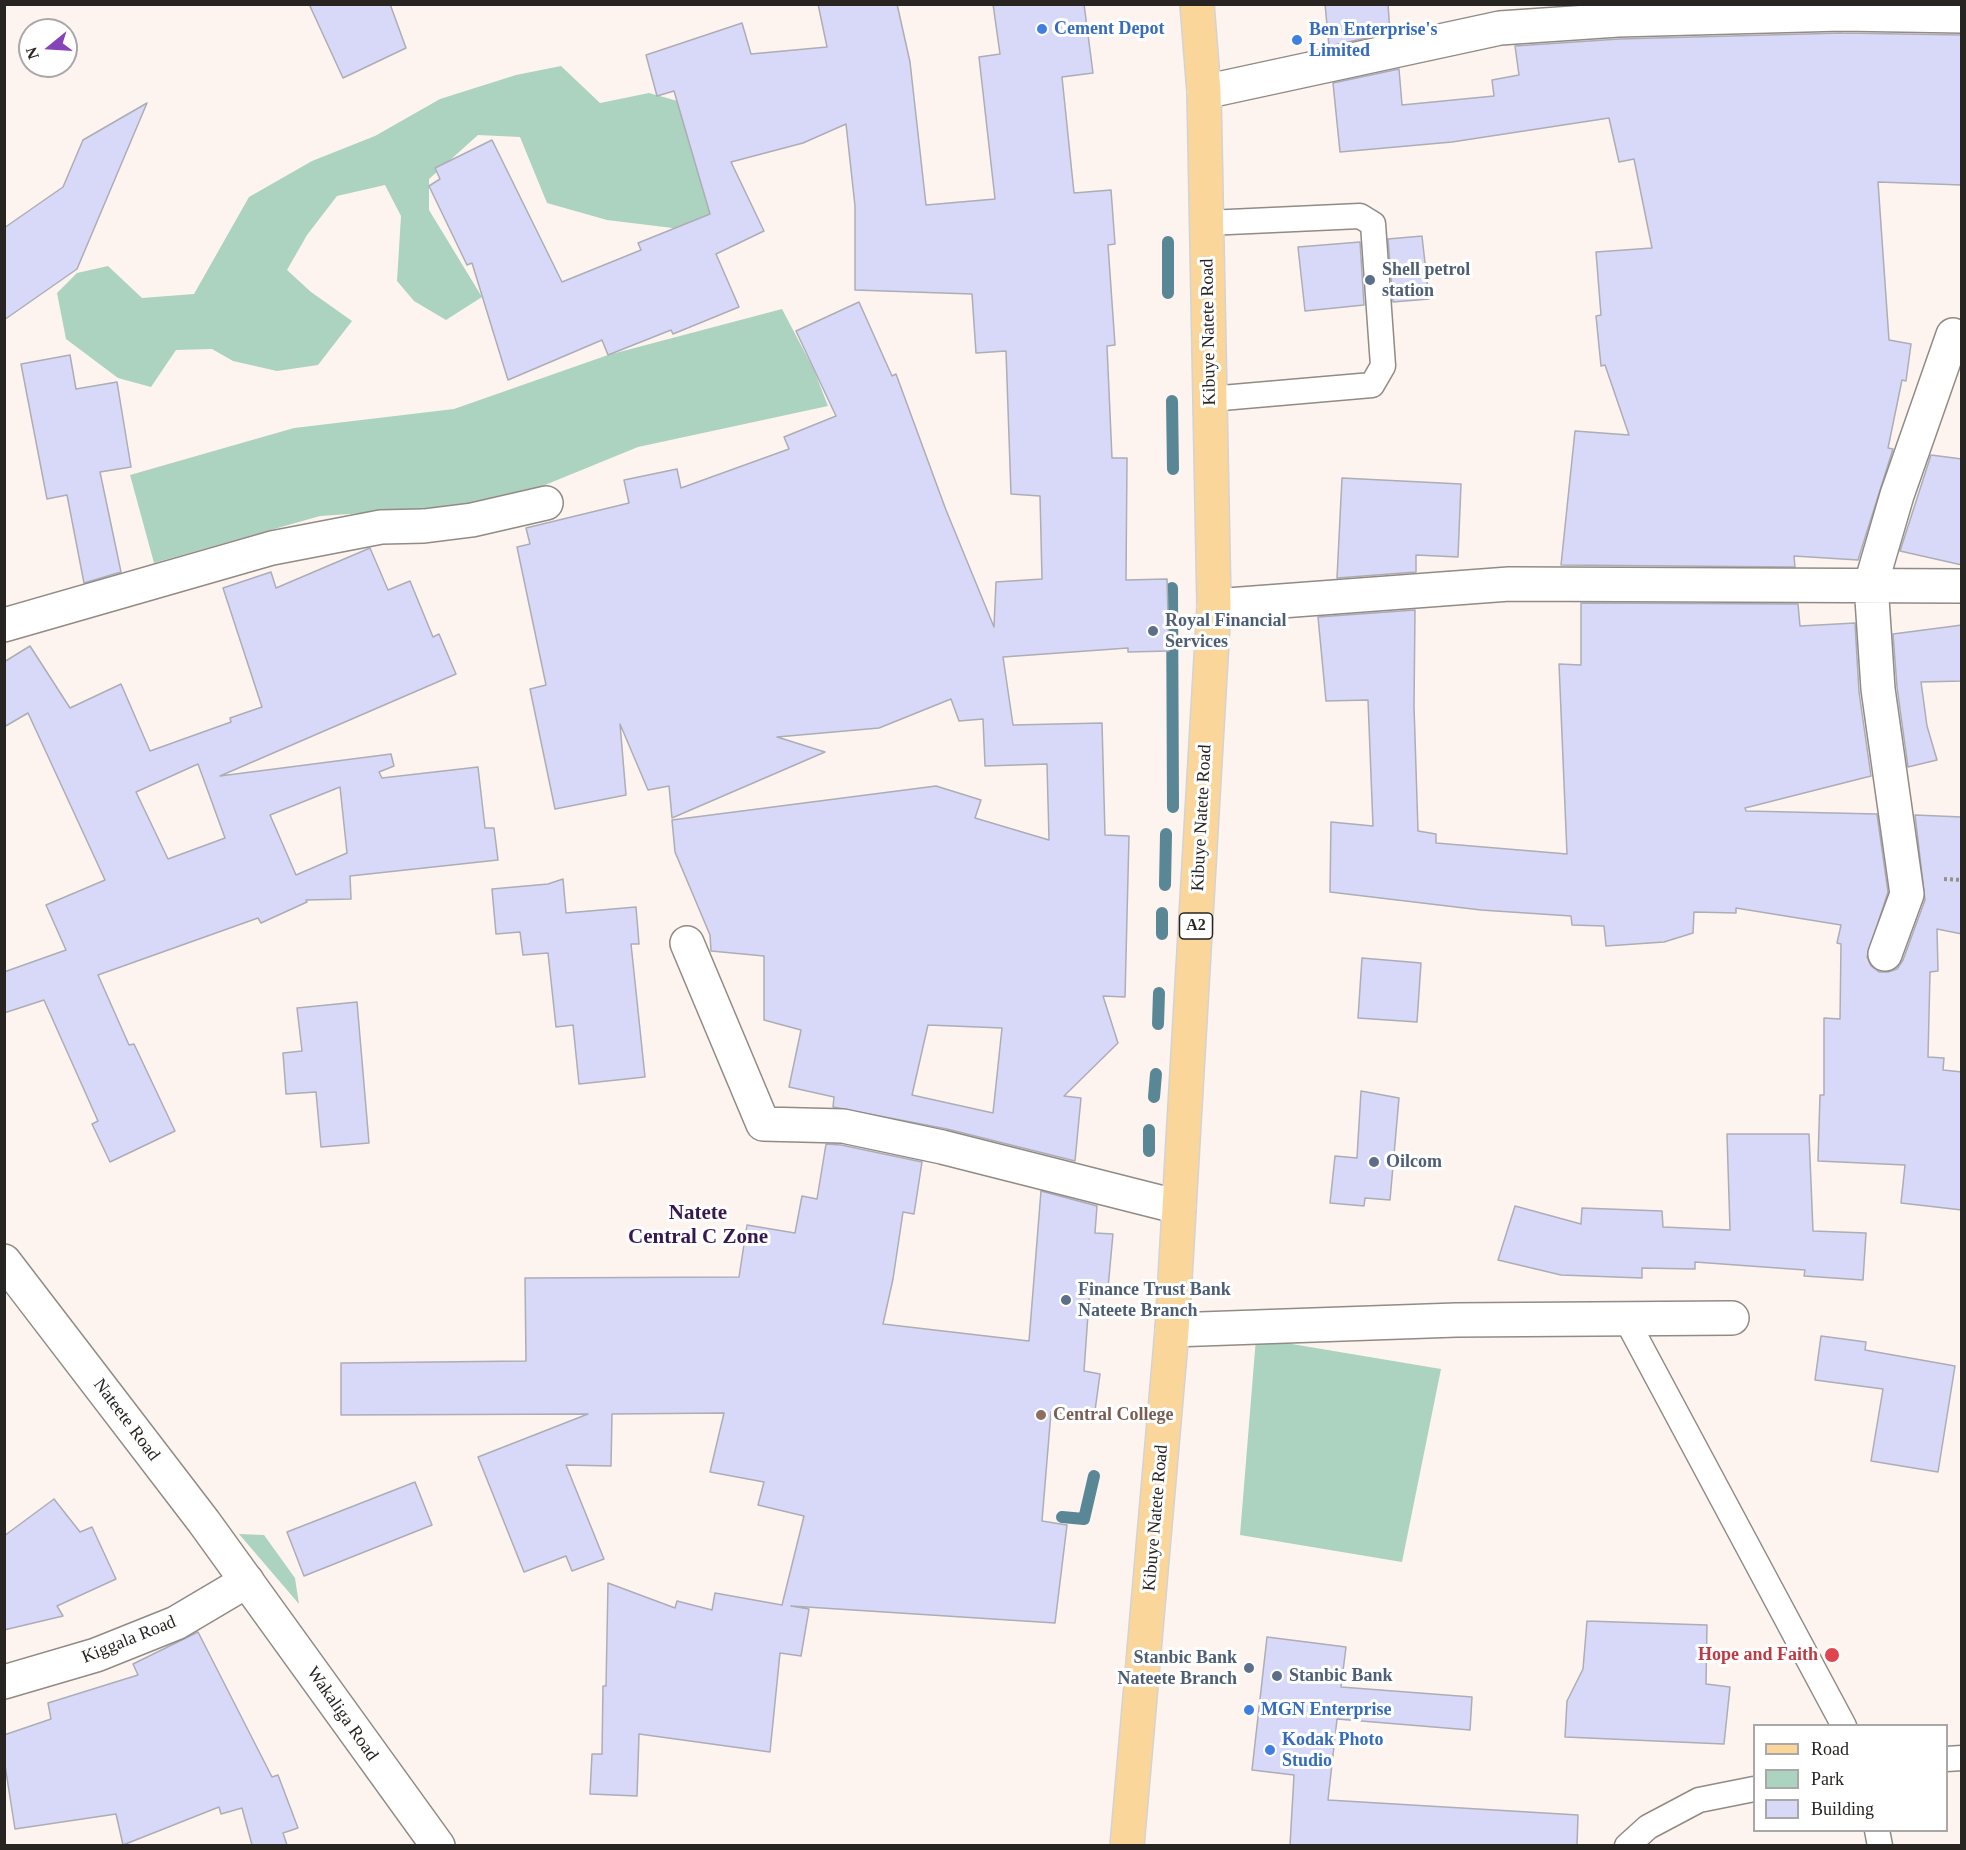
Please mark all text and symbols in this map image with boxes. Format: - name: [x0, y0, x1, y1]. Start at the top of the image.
- north arrow: [18, 18, 78, 78]
- place label: Cement Depot: [1054, 18, 1164, 40]
- place label: Ben Enterprise's Limited: [1309, 19, 1437, 62]
- marker: Cement Depot: [1035, 22, 1049, 36]
- marker: Ben Enterprise's Limited: [1290, 33, 1304, 47]
- text: N: [22, 45, 42, 61]
- street label: Kibuye Natete Road: [1197, 258, 1221, 406]
- place label: Shell petrol station: [1382, 259, 1470, 302]
- marker: Shell petrol station: [1363, 273, 1377, 287]
- place label: Royal Financial Services: [1165, 610, 1287, 652]
- marker: Royal Financial Services: [1146, 624, 1160, 638]
- street label: Kibuye Natete Road: [1187, 744, 1217, 892]
- road number: A2: [1180, 913, 1212, 939]
- place label: Oilcom: [1386, 1151, 1442, 1173]
- marker: Oilcom: [1367, 1155, 1381, 1169]
- district label: Natete Central C Zone: [628, 1201, 768, 1251]
- place label: Finance Trust Bank Nateete Branch: [1078, 1279, 1231, 1322]
- marker: Finance Trust Bank Nateete Branch: [1059, 1293, 1073, 1307]
- street label: Nateete Road: [88, 1375, 164, 1465]
- place label: Central College: [1053, 1404, 1173, 1426]
- marker: Central College: [1034, 1408, 1048, 1422]
- street label: Kibuye Natete Road: [1139, 1444, 1173, 1592]
- street label: Kiggala Road: [79, 1611, 179, 1669]
- place label: Hope and Faith: [1698, 1644, 1818, 1666]
- marker: Hope and Faith: [1823, 1646, 1841, 1664]
- place label: Stanbic Bank Nateete Branch: [1118, 1647, 1237, 1690]
- marker: Stanbic Bank Nateete Branch: [1242, 1661, 1256, 1675]
- street label: Wakaliga Road: [302, 1663, 382, 1765]
- place label: Stanbic Bank: [1289, 1665, 1393, 1687]
- marker: Stanbic Bank: [1270, 1669, 1284, 1683]
- place label: MGN Enterprise: [1261, 1699, 1391, 1721]
- marker: MGN Enterprise: [1242, 1703, 1256, 1717]
- legend: [1753, 1724, 1948, 1832]
- place label: Kodak Photo Studio: [1282, 1729, 1384, 1772]
- text: Road: [1811, 1739, 1849, 1759]
- marker: Kodak Photo Studio: [1263, 1743, 1277, 1757]
- text: Park: [1811, 1769, 1844, 1789]
- text: Building: [1811, 1799, 1874, 1819]

